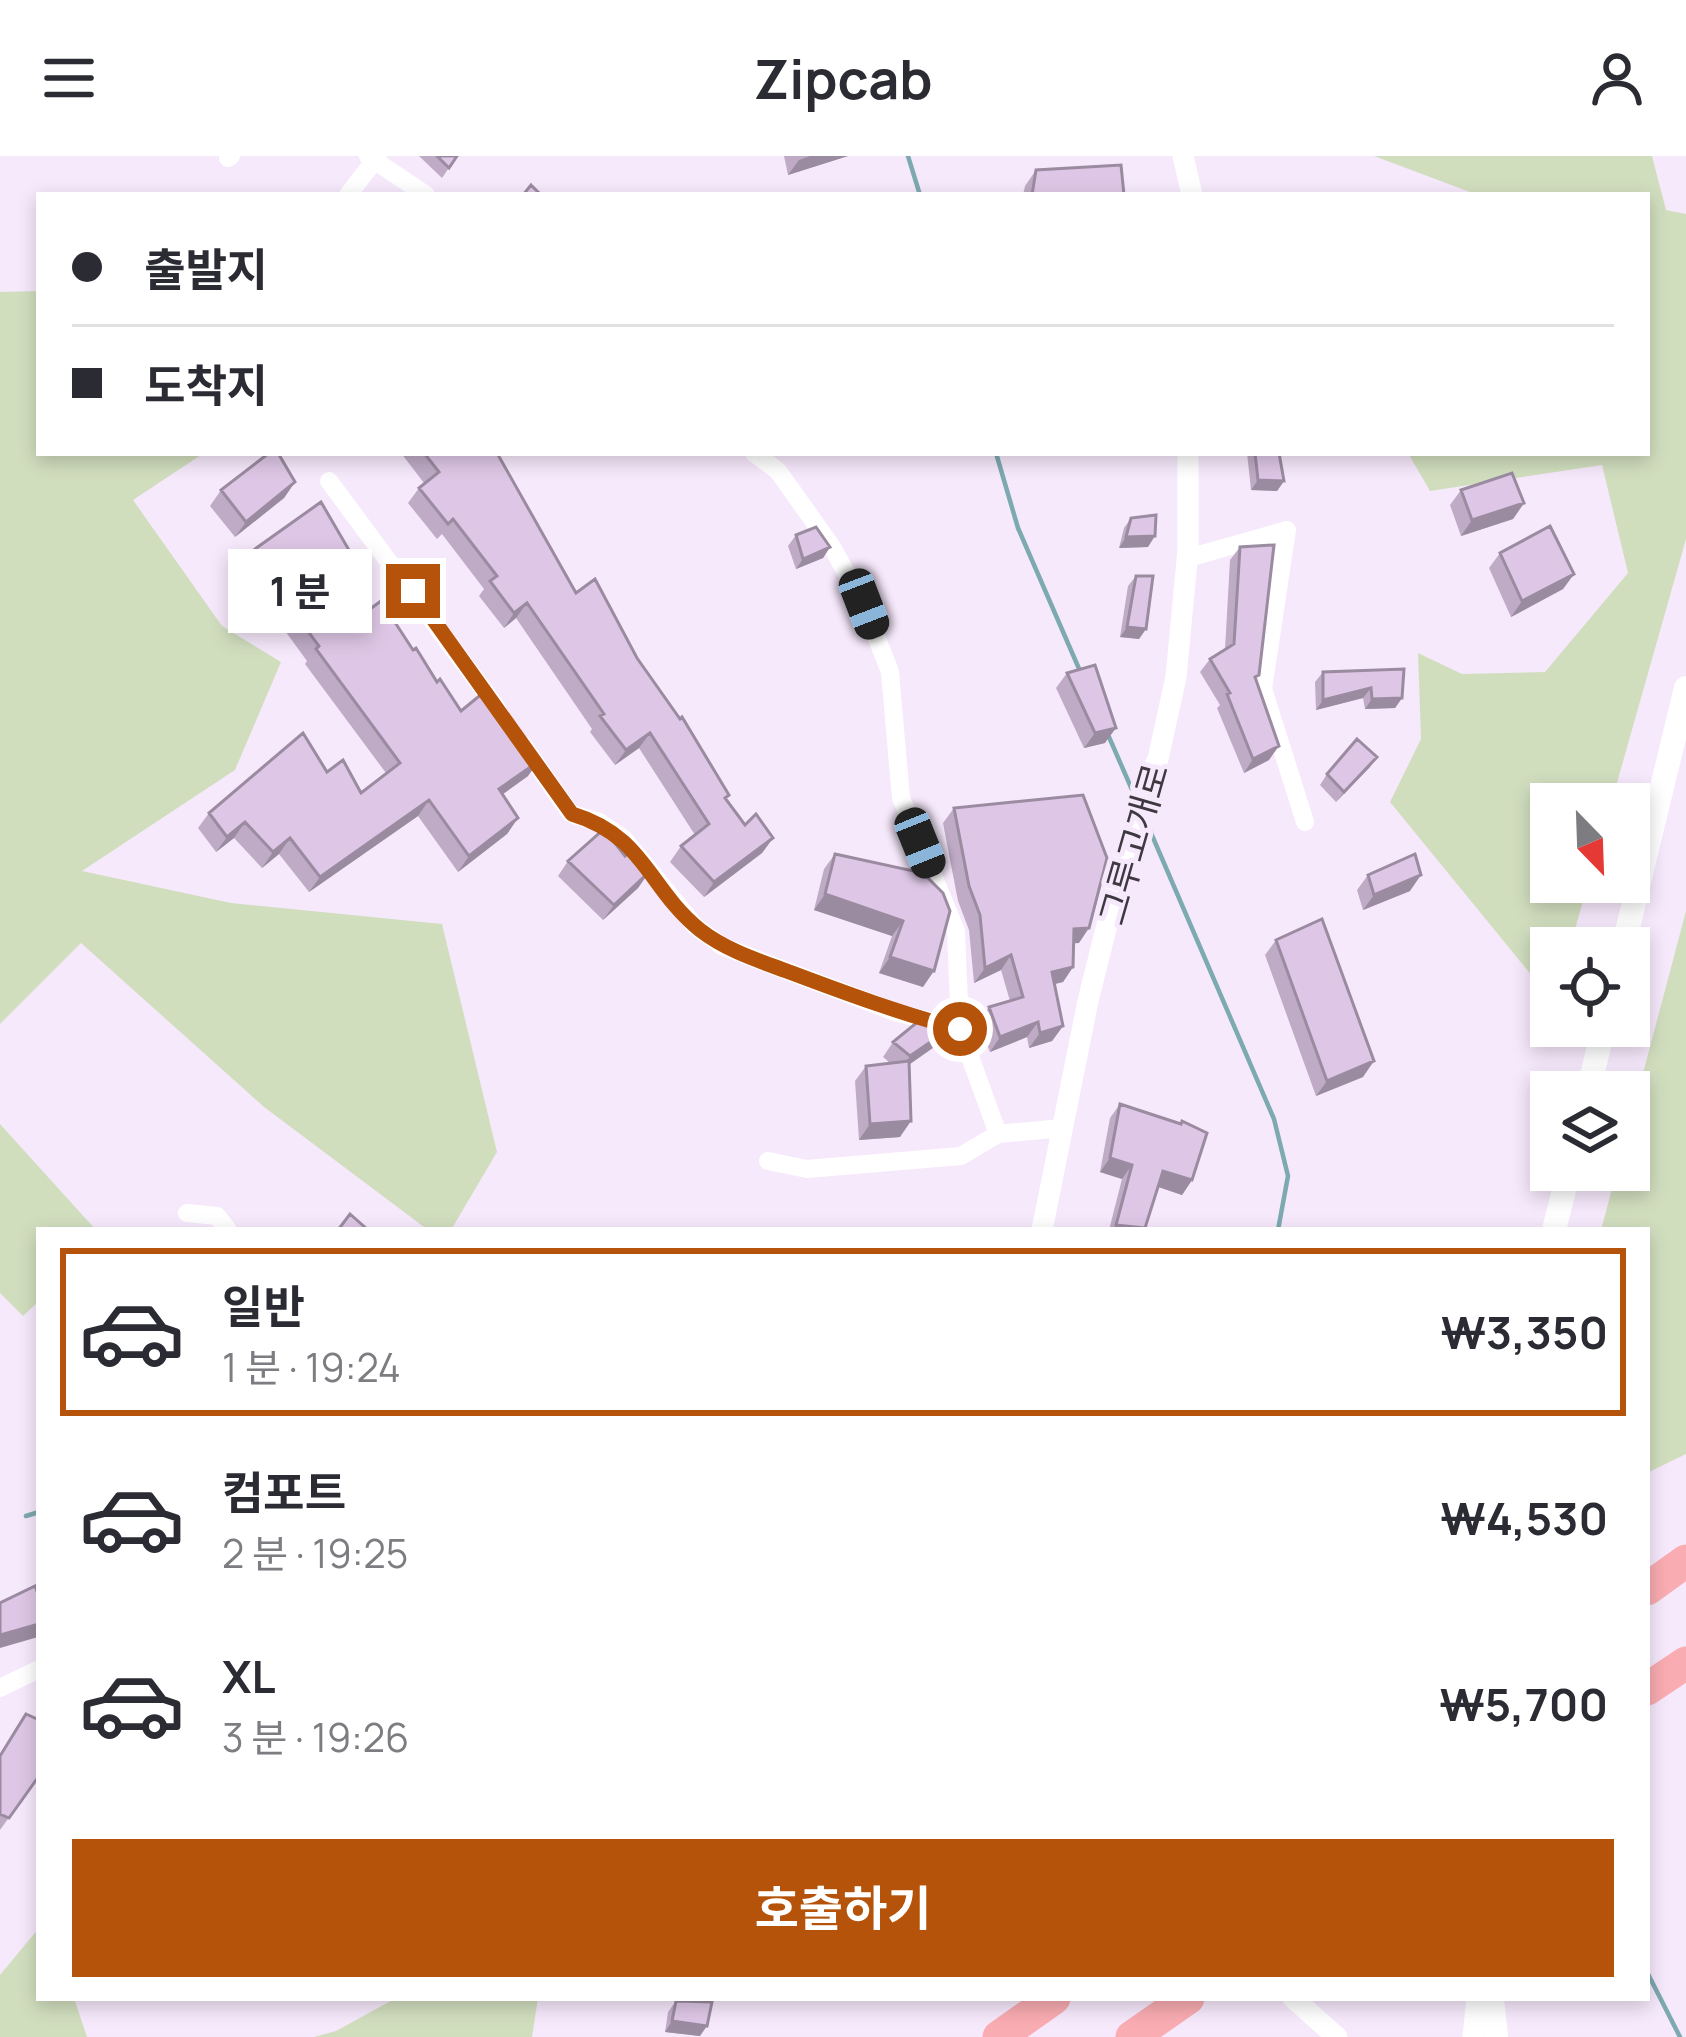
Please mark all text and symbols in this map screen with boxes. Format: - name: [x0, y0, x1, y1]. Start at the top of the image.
- text: Zipcab: [753, 41, 933, 115]
- icon: menu: [36, 45, 102, 111]
- icon: person: [1584, 45, 1650, 111]
- text: 출발지: [144, 238, 268, 300]
- text: 도착지: [144, 354, 268, 416]
- callout: 1 분: [227, 549, 371, 633]
- text: 1 분: [270, 564, 330, 618]
- route end: [386, 564, 440, 618]
- car: [834, 564, 894, 644]
- street label: 그루고개로: [1087, 758, 1179, 930]
- north arrow: [1530, 783, 1650, 903]
- map controls: [1530, 783, 1650, 1191]
- car: [890, 803, 950, 883]
- button: locate: [1530, 927, 1650, 1047]
- route start: [933, 1002, 987, 1056]
- button: layers: [1530, 1071, 1650, 1191]
- text: 일반: [222, 1275, 305, 1337]
- icon: car: [78, 1278, 186, 1386]
- text: ₩3,350: [1440, 1301, 1608, 1363]
- text: 1 분 · 19:24: [222, 1340, 401, 1394]
- text: 컴포트: [222, 1461, 346, 1523]
- icon: car: [78, 1464, 186, 1572]
- text: ₩4,530: [1440, 1487, 1608, 1549]
- text: 2 분 · 19:25: [222, 1526, 408, 1580]
- text: XL: [222, 1645, 276, 1707]
- icon: car: [78, 1650, 186, 1758]
- text: ₩5,700: [1439, 1673, 1608, 1735]
- text: 3 분 · 19:26: [222, 1710, 409, 1764]
- button: 호출하기: [72, 1839, 1614, 1977]

